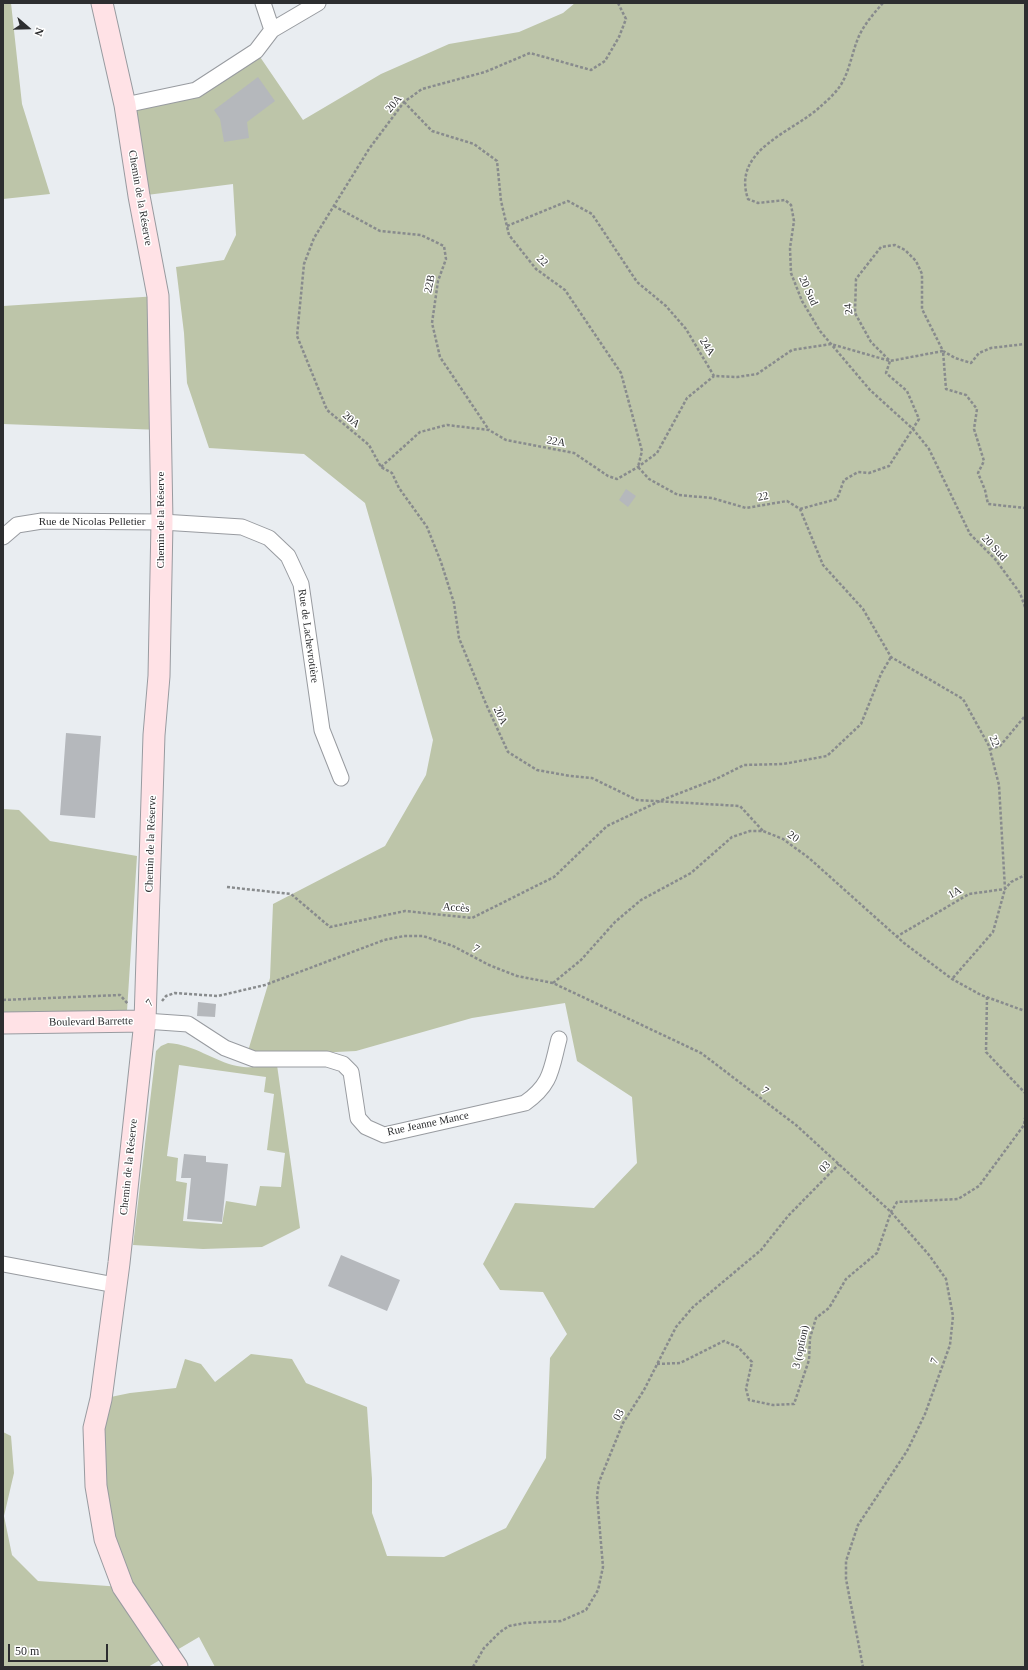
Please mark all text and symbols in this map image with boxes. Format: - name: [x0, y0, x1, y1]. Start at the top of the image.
- north arrow: [8, 8, 48, 48]
- text: N: [32, 26, 46, 38]
- street label: 20A: [383, 93, 405, 115]
- street label: Chemin de la Réserve: [125, 149, 155, 247]
- street label: 22: [533, 252, 551, 270]
- street label: 22B: [422, 274, 438, 294]
- street label: 20 Sud: [796, 274, 820, 308]
- street label: 24: [842, 303, 856, 315]
- street label: 24A: [696, 335, 718, 359]
- street label: 20A: [340, 409, 362, 431]
- street label: 22A: [546, 434, 566, 450]
- street label: Chemin de la Réserve: [154, 472, 168, 568]
- street label: 22: [756, 490, 770, 504]
- street label: Rue de Nicolas Pelletier: [39, 515, 145, 529]
- street label: 20 Sud: [979, 532, 1009, 564]
- street label: Rue de Lachevrotière: [295, 588, 321, 684]
- street label: 20A: [490, 705, 510, 727]
- street label: 22: [986, 733, 1002, 749]
- street label: Chemin de la Réserve: [143, 795, 159, 893]
- street label: 20: [785, 828, 801, 846]
- street label: 1A: [946, 884, 964, 902]
- street label: Accès: [442, 900, 470, 916]
- street label: 7: [470, 942, 482, 956]
- street label: 7: [143, 997, 157, 1009]
- street label: Boulevard Barrette: [49, 1015, 133, 1029]
- street label: 7: [759, 1084, 771, 1098]
- street label: Rue Jeanne Mance: [386, 1109, 470, 1139]
- street label: Chemin de la Réserve: [117, 1118, 141, 1216]
- street label: 03: [816, 1158, 834, 1176]
- street label: 3 (option): [790, 1324, 812, 1370]
- street label: 7: [928, 1356, 942, 1366]
- street label: 03: [611, 1407, 627, 1423]
- scale bar: [10, 1636, 110, 1662]
- text: 50 m: [15, 1644, 39, 1658]

